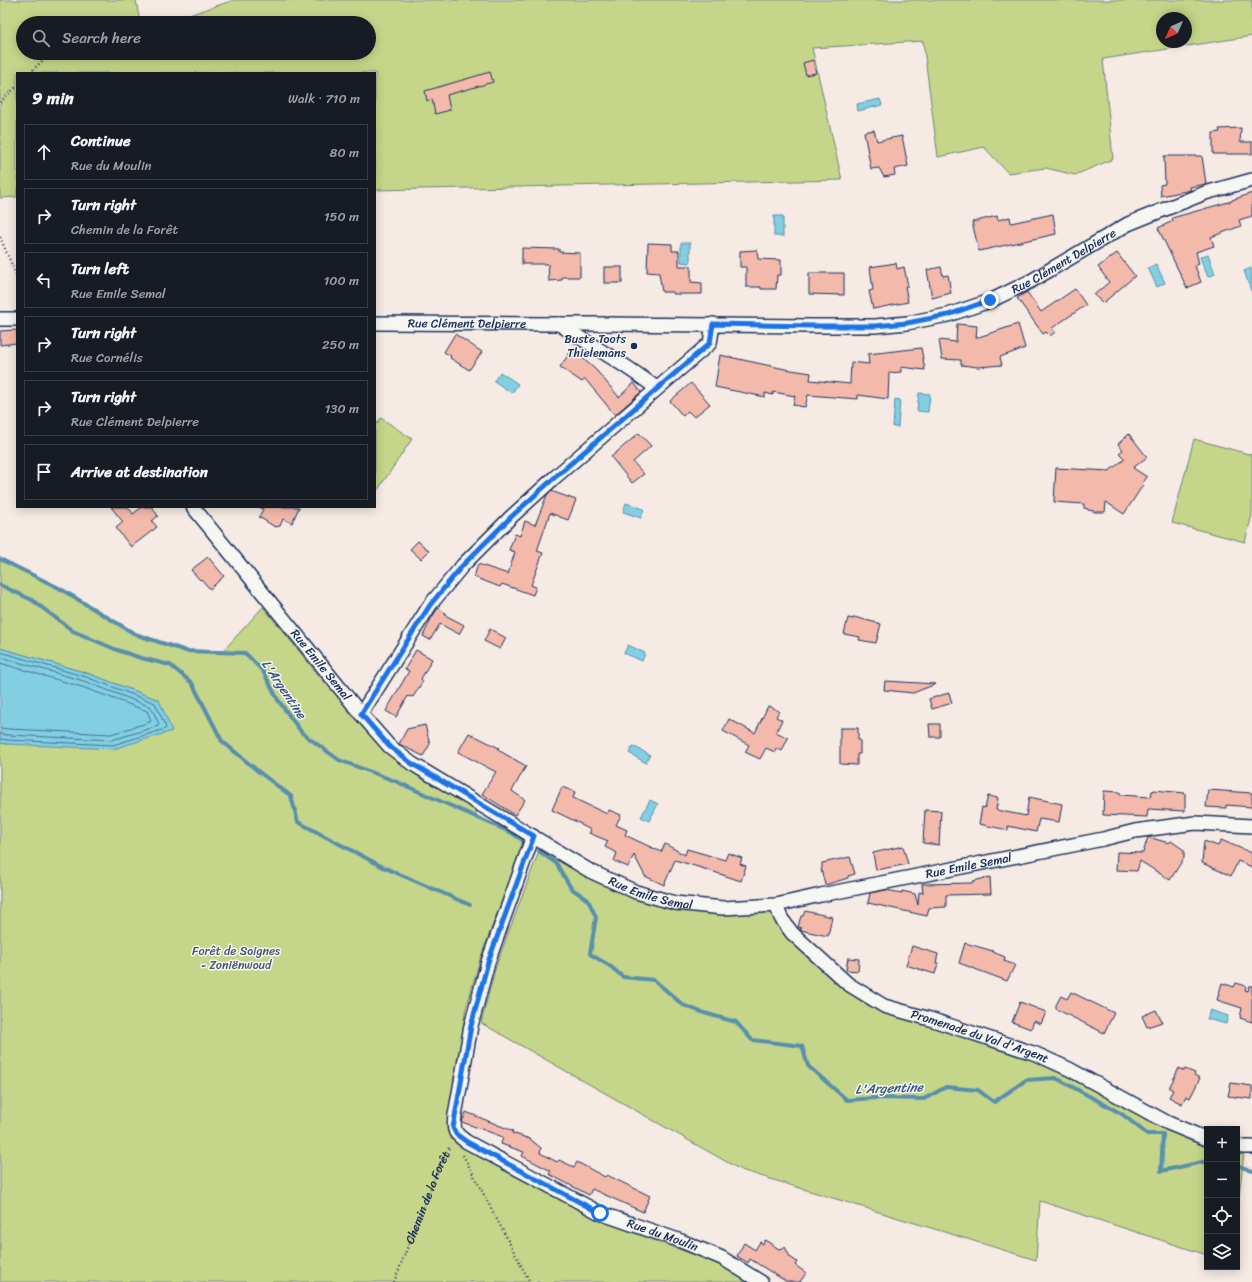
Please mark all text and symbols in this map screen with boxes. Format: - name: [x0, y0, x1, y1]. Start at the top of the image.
- north arrow: [1156, 12, 1192, 48]
- search box: [16, 16, 376, 60]
- text: Search here: [62, 25, 141, 51]
- icon: search: [30, 27, 52, 49]
- text: 9 min: [32, 83, 74, 113]
- text: Walk · 710 m: [288, 87, 360, 110]
- text: Continue: [71, 128, 131, 154]
- icon: ahead: [33, 141, 55, 163]
- text: 80 m: [330, 141, 359, 164]
- text: Rue du Moulin: [71, 154, 152, 177]
- text: Turn right: [71, 192, 136, 218]
- icon: right: [33, 205, 55, 227]
- text: 150 m: [324, 205, 359, 228]
- text: Chemin de la Forêt: [71, 218, 178, 241]
- street label: Rue Clément Delpierre: [1007, 222, 1120, 300]
- text: Turn left: [71, 256, 129, 282]
- icon: left: [33, 269, 55, 291]
- text: 100 m: [324, 269, 359, 292]
- text: Rue Emile Semal: [71, 282, 166, 305]
- route end: [981, 291, 999, 309]
- street label: Rue Clément Delpierre: [408, 312, 526, 335]
- text: Turn right: [71, 320, 136, 346]
- place label: Buste Toots Thielemans: [564, 328, 626, 364]
- icon: right: [33, 333, 55, 355]
- text: 250 m: [322, 333, 359, 356]
- marker: Buste Toots Thielemans: [629, 341, 639, 351]
- text: Rue Cornélis: [71, 346, 143, 369]
- text: Turn right: [71, 384, 136, 410]
- icon: right: [33, 397, 55, 419]
- text: 130 m: [325, 397, 359, 420]
- text: Rue Clément Delpierre: [71, 410, 199, 433]
- text: Arrive at destination: [71, 459, 208, 485]
- icon: arrive: [33, 461, 55, 483]
- street label: Rue Emile Semal: [285, 624, 357, 706]
- water label: L'Argentine: [256, 655, 313, 725]
- street label: Rue Emile Semal: [924, 846, 1014, 885]
- street label: Rue Emile Semal: [605, 870, 694, 916]
- park label: Forêt de Soignes - Zoniënwoud: [192, 940, 280, 976]
- street label: Promenade du Val d'Argent: [908, 1003, 1053, 1069]
- water label: L'Argentine: [855, 1075, 925, 1101]
- map controls: [1204, 1126, 1240, 1270]
- button: +: [1204, 1126, 1240, 1162]
- street label: Chemin de la Forêt: [399, 1147, 457, 1247]
- button: −: [1204, 1162, 1240, 1198]
- button: locate: [1204, 1198, 1240, 1234]
- route start: [591, 1204, 609, 1222]
- street label: Rue du Moulin: [624, 1212, 702, 1258]
- button: layers: [1204, 1234, 1240, 1270]

